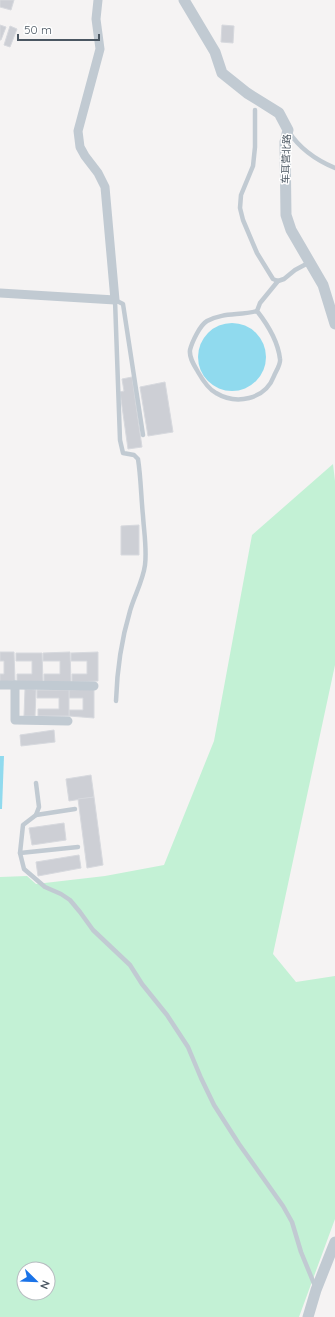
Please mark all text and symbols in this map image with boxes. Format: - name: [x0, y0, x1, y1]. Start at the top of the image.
- scale bar: [18, 16, 99, 42]
- text: 50 m: [24, 22, 52, 37]
- street label: 车耳营北路: [279, 134, 293, 184]
- north arrow: [16, 1261, 56, 1301]
- text: N: [37, 1278, 53, 1291]

